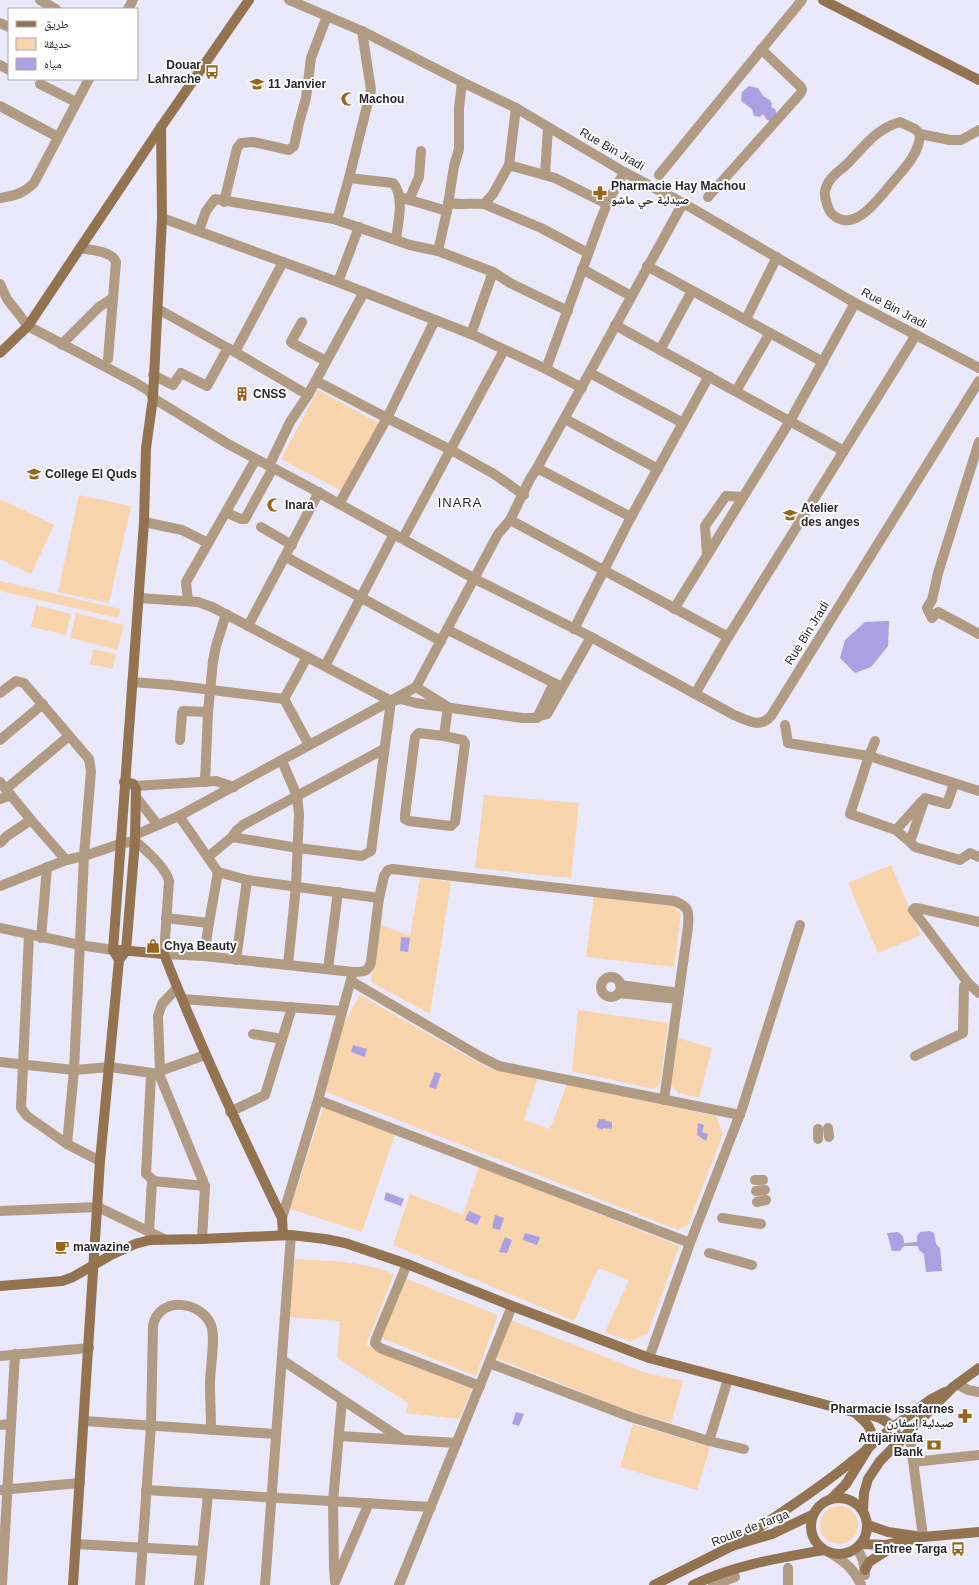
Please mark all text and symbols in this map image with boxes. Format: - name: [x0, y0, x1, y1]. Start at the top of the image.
- legend: [8, 8, 138, 80]
- text: طريق: [44, 17, 69, 31]
- text: حديقة: [44, 37, 72, 51]
- text: مياه: [44, 57, 62, 71]
- place label: Douar Lahrache: [148, 58, 201, 86]
- bus stop icon: Douar Lahrache: [204, 64, 220, 80]
- school or university icon: 11 Janvier: [249, 76, 265, 92]
- place label: 11 Janvier: [268, 77, 326, 91]
- mosque icon: Machou: [340, 91, 356, 107]
- place label: Machou: [359, 92, 404, 106]
- street label: Rue Bin Jradi: [577, 125, 647, 173]
- place label: Pharmacie Hay Machou صيدلية حي ماشو: [611, 179, 746, 210]
- pharmacy icon: Pharmacie Hay Machou صيدلية حي ماشو: [592, 185, 608, 201]
- street label: Rue Bin Jradi: [859, 285, 929, 331]
- building icon: CNSS: [234, 386, 250, 402]
- place label: CNSS: [253, 387, 286, 401]
- school or university icon: College El Quds: [26, 466, 42, 482]
- place label: College El Quds: [45, 467, 137, 481]
- district label: INARA: [438, 495, 482, 510]
- mosque icon: Inara: [266, 497, 282, 513]
- place label: Inara: [285, 498, 314, 512]
- place label: Atelier des anges: [801, 501, 860, 529]
- school or university icon: Atelier des anges: [782, 507, 798, 523]
- street label: Rue Bin Jradi: [782, 599, 832, 667]
- shop icon: Chya Beauty: [145, 938, 161, 954]
- place label: Chya Beauty: [164, 939, 237, 953]
- cafe icon: mawazine: [54, 1239, 70, 1255]
- place label: mawazine: [73, 1240, 130, 1254]
- place label: Pharmacie Issafarnes صيدلية إسفارن: [831, 1402, 954, 1431]
- pharmacy icon: Pharmacie Issafarnes صيدلية إسفارن: [957, 1408, 973, 1424]
- place label: Attijariwafa Bank: [858, 1431, 923, 1459]
- bank icon: Attijariwafa Bank: [926, 1437, 942, 1453]
- street label: Route de Targa: [709, 1507, 791, 1549]
- bus stop icon: Entree Targa: [950, 1541, 966, 1557]
- place label: Entree Targa: [875, 1542, 947, 1556]

